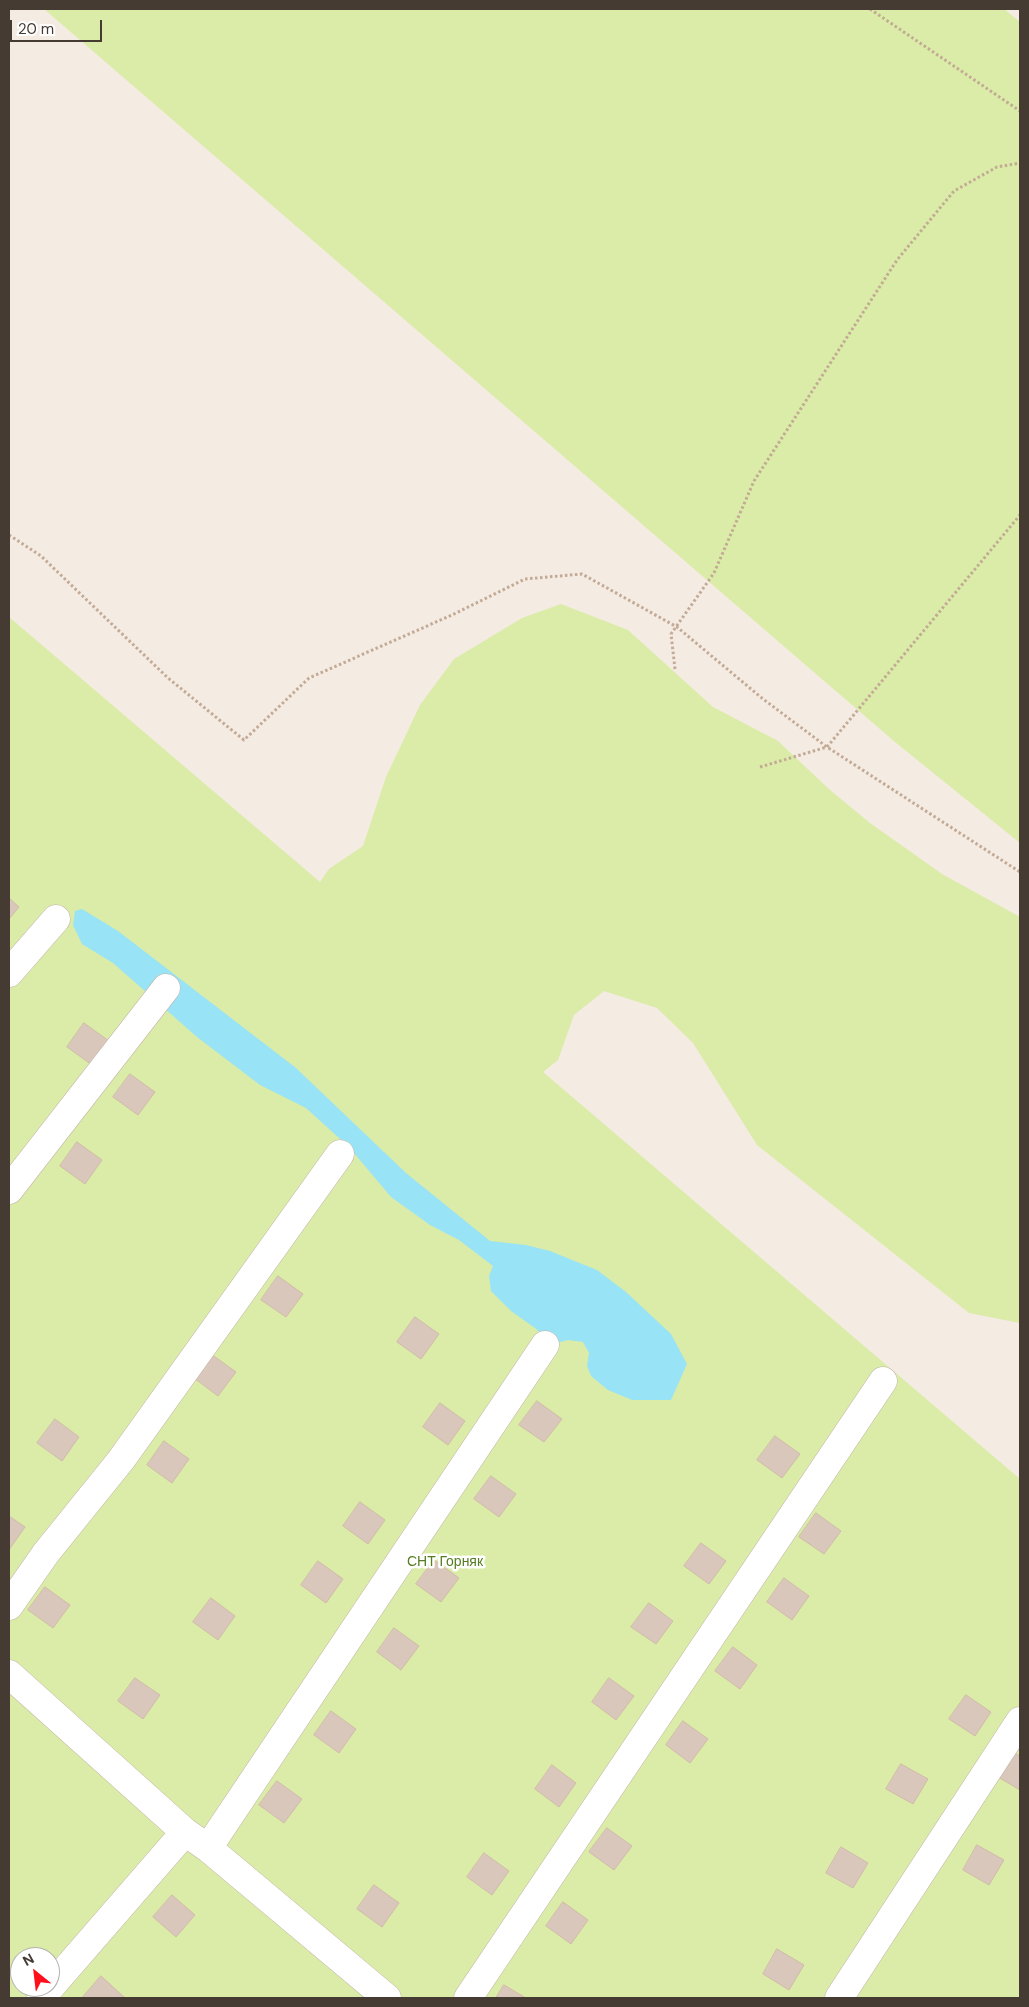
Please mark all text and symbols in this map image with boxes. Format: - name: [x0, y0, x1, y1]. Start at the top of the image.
- scale bar: [12, 10, 105, 42]
- text: 20 m: [18, 19, 54, 39]
- park label: СНТ Горняк: [407, 1554, 483, 1570]
- north arrow: [10, 1947, 60, 1997]
- text: N: [19, 1949, 37, 1970]

